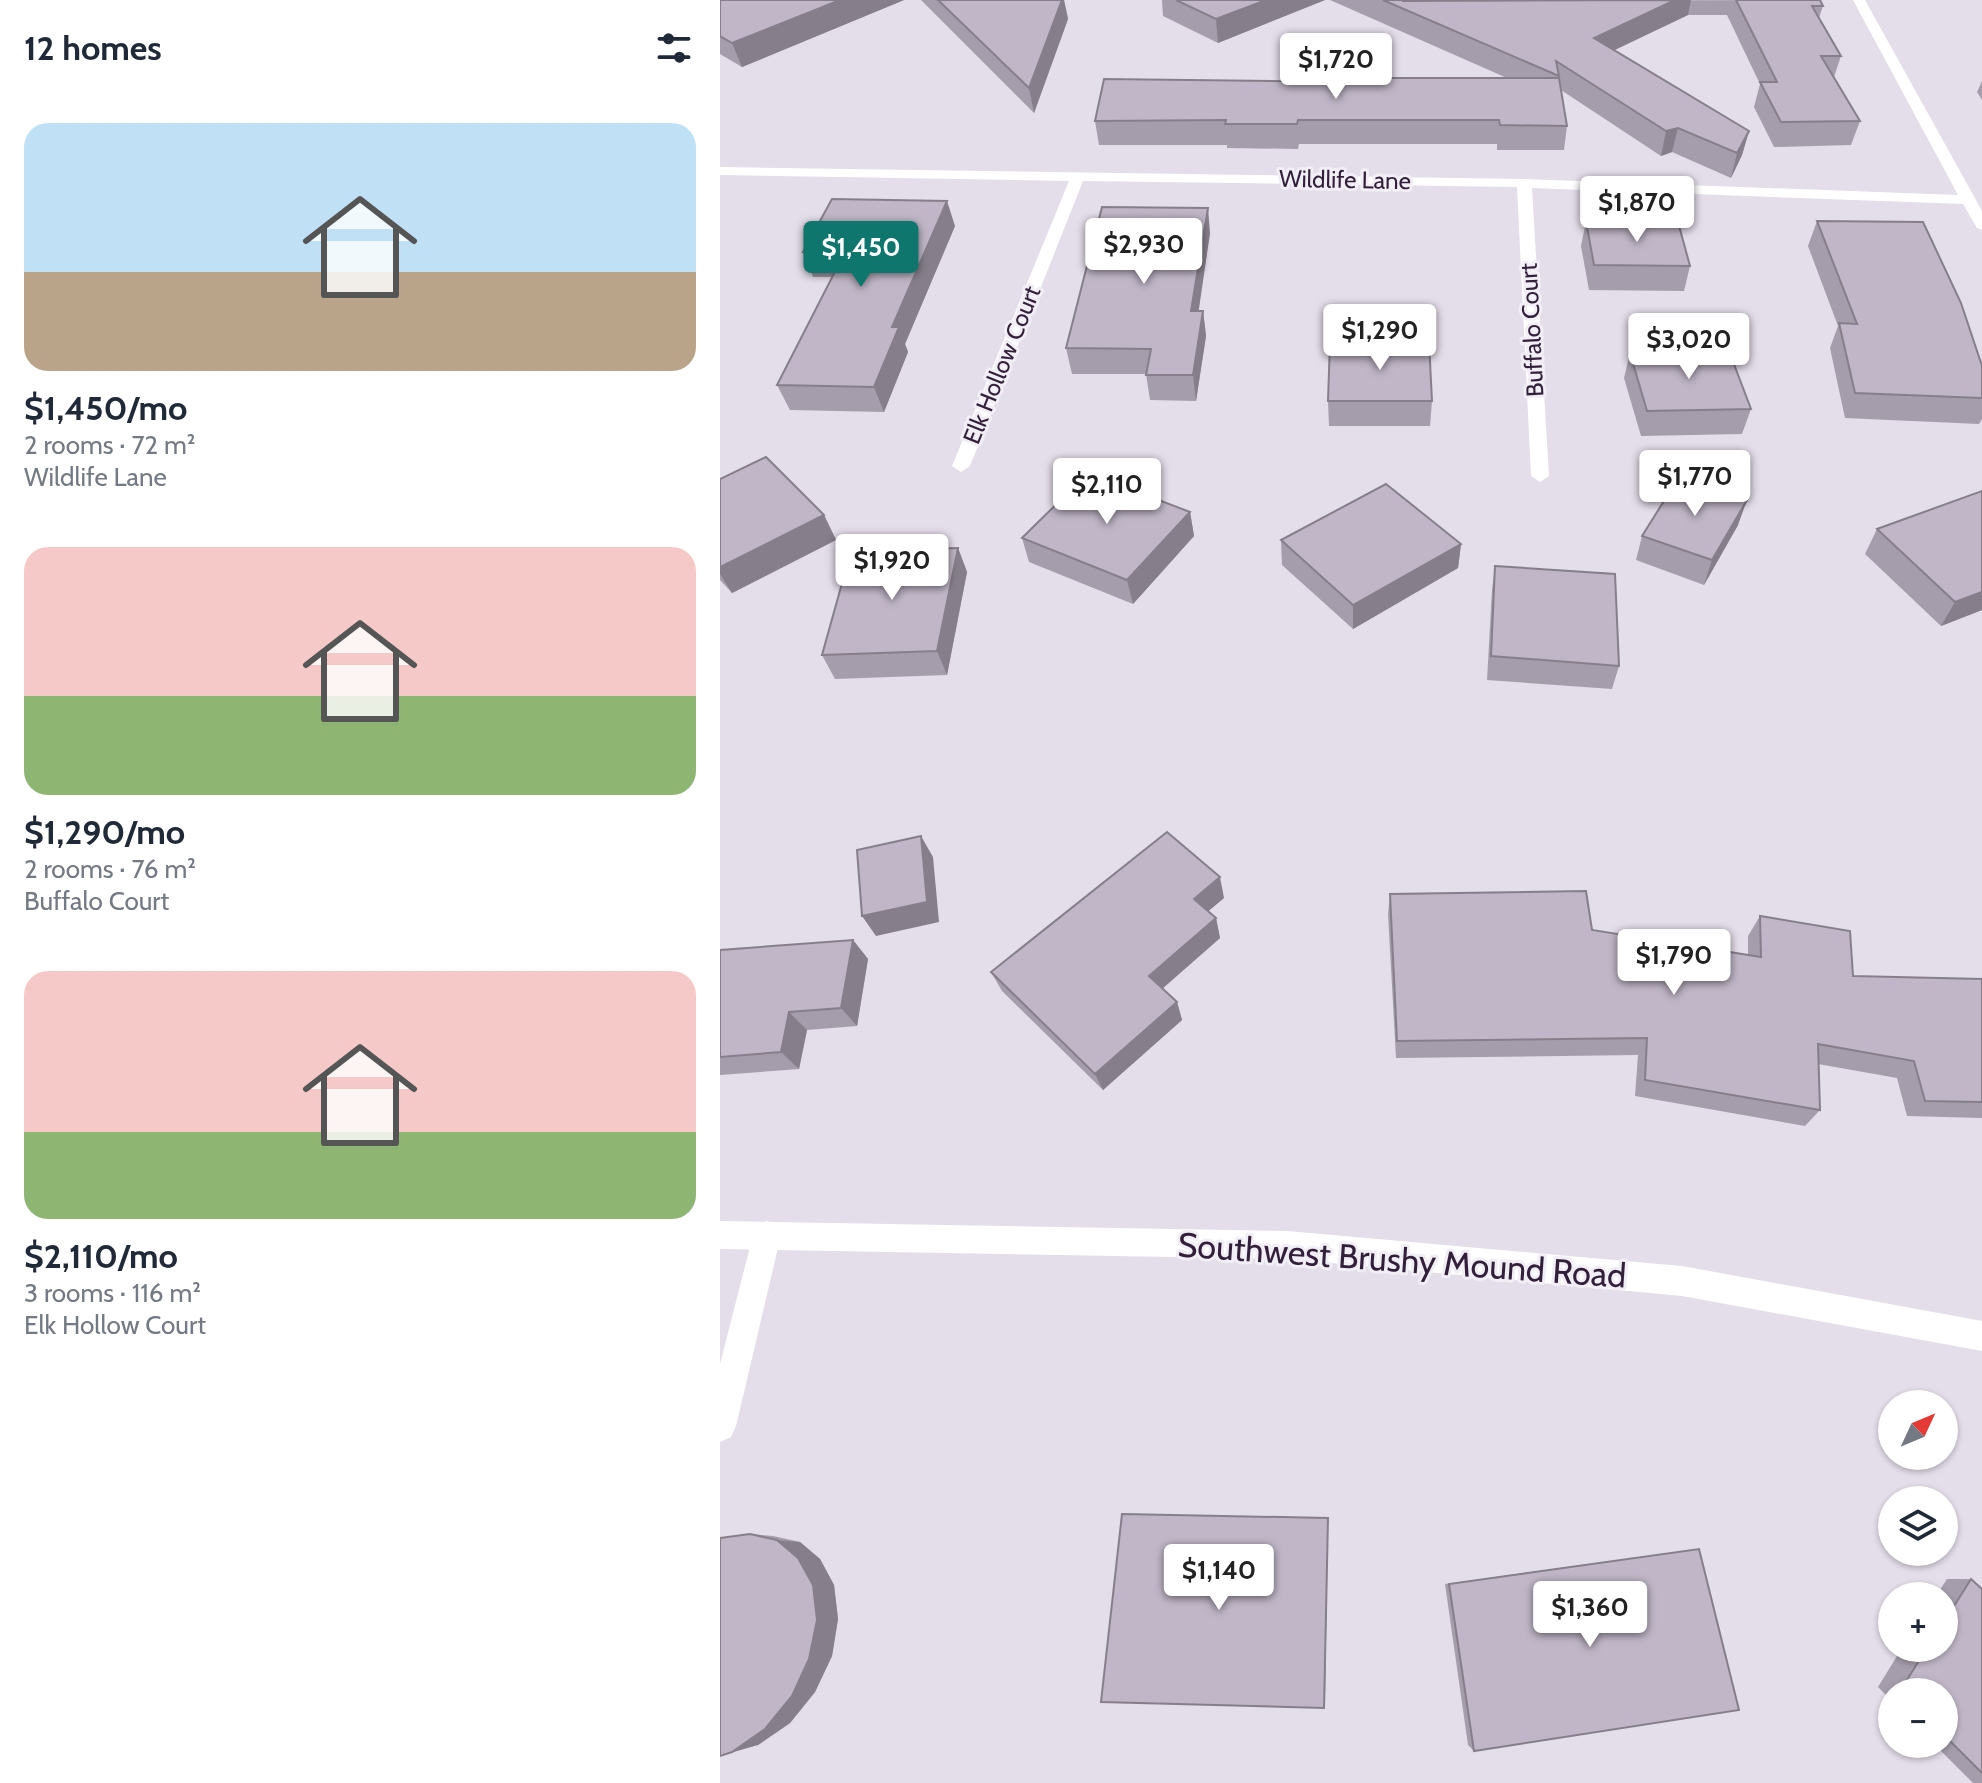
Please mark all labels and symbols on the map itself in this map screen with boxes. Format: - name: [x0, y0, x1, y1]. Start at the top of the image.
- pin: $1,720: [1271, 33, 1401, 101]
- street label: Wildlife Lane: [1279, 164, 1411, 195]
- pin: $1,870: [1572, 176, 1702, 244]
- pin: $2,930: [1079, 218, 1209, 286]
- pin: $1,450: [796, 221, 926, 289]
- street label: Buffalo Court: [1514, 262, 1549, 398]
- street label: Elk Hollow Court: [957, 282, 1046, 448]
- pin: $1,290: [1315, 304, 1445, 372]
- pin: $3,020: [1624, 313, 1754, 381]
- pin: $1,770: [1630, 450, 1760, 518]
- pin: $2,110: [1042, 458, 1172, 526]
- pin: $1,920: [827, 534, 957, 602]
- pin: $1,790: [1609, 929, 1739, 997]
- street label: Southwest Brushy Mound Road: [1176, 1223, 1628, 1297]
- north arrow: [1878, 1390, 1958, 1470]
- pin: $1,140: [1154, 1544, 1284, 1612]
- pin: $1,360: [1525, 1581, 1655, 1649]

